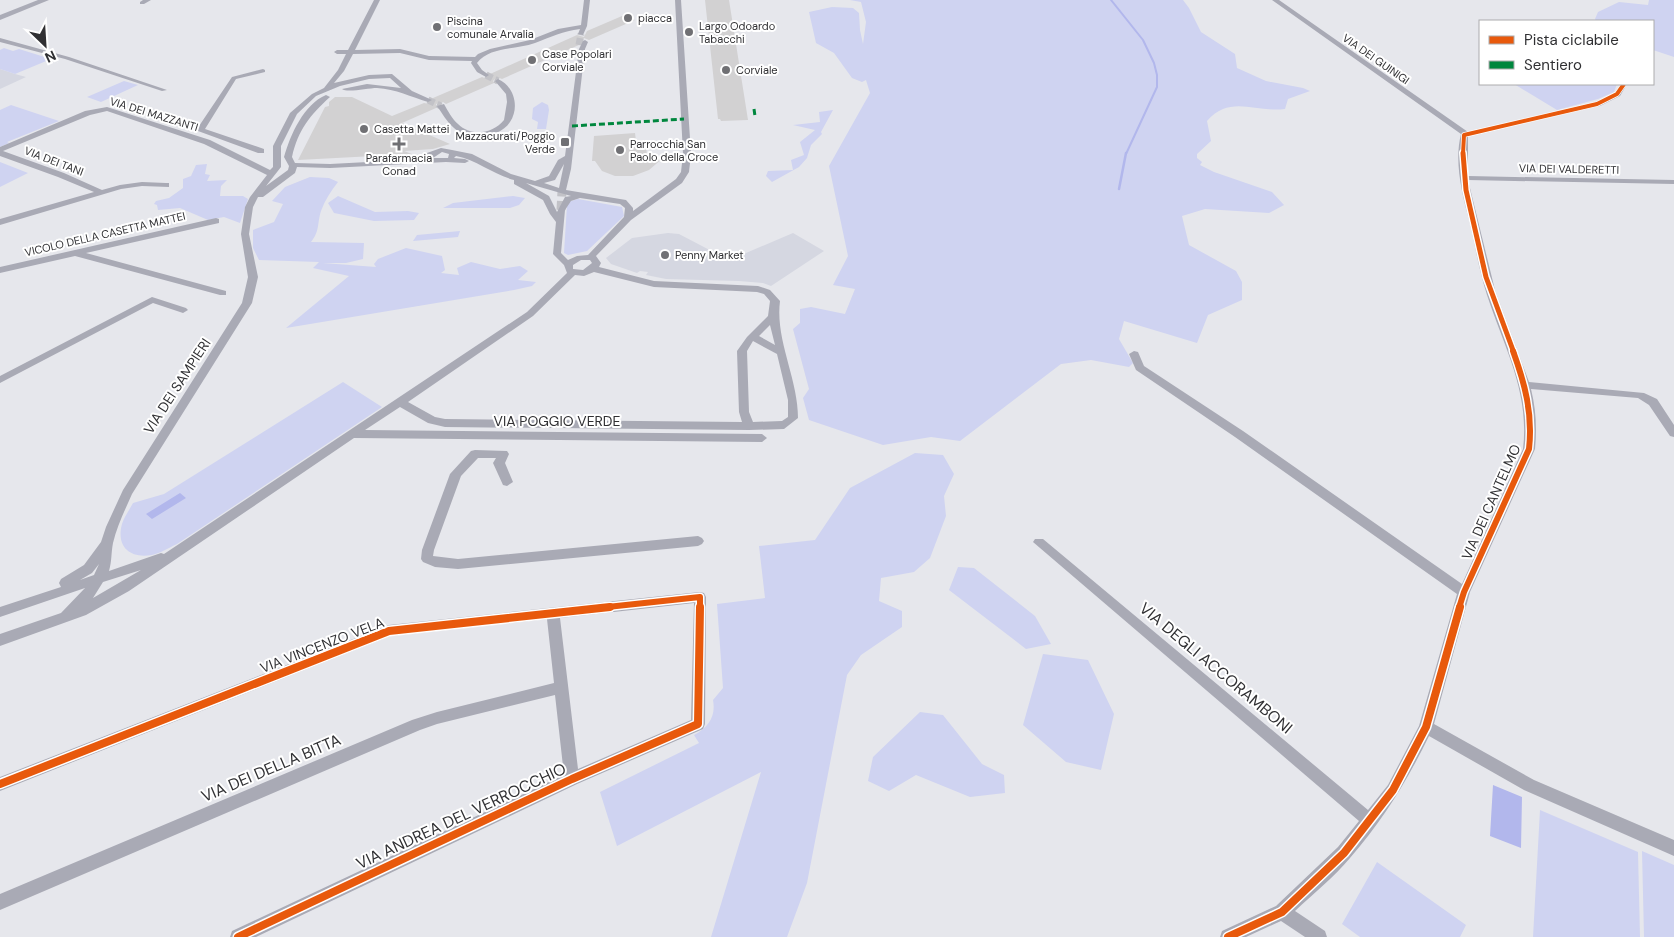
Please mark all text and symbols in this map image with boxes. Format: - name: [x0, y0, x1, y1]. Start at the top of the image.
- place label: piacca: [638, 11, 672, 25]
- marker: piacca: [622, 12, 634, 24]
- place label: Piscina comunale Arvalia: [447, 14, 534, 41]
- place label: Largo Odoardo Tabacchi: [699, 19, 775, 46]
- north arrow: [20, 20, 70, 70]
- legend: [1479, 20, 1654, 85]
- marker: Piscina comunale Arvalia: [431, 21, 443, 33]
- marker: Largo Odoardo Tabacchi: [683, 26, 695, 38]
- text: Pista ciclabile: [1524, 30, 1619, 50]
- street label: VIA DEI GUINIGI: [1340, 31, 1412, 87]
- text: N: [42, 46, 59, 67]
- place label: Case Popolari Corviale: [542, 47, 612, 74]
- marker: Case Popolari Corviale: [526, 54, 538, 66]
- text: Sentiero: [1524, 55, 1582, 75]
- place label: Corviale: [736, 63, 778, 77]
- marker: Corviale: [720, 64, 732, 76]
- street label: VIA DEI MAZZANTI: [108, 94, 200, 134]
- place label: Casetta Mattei: [374, 122, 449, 136]
- marker: Casetta Mattei: [358, 123, 370, 135]
- place label: Mazzacurati/Poggio Verde: [456, 129, 555, 156]
- marker: Mazzacurati/Poggio Verde: [559, 136, 571, 148]
- place label: Parrocchia San Paolo della Croce: [630, 137, 718, 164]
- marker: Parafarmacia Conad: [393, 138, 405, 150]
- street label: VIA DEI TANI: [22, 143, 86, 179]
- marker: Parrocchia San Paolo della Croce: [614, 144, 626, 156]
- place label: Parafarmacia Conad: [366, 151, 432, 178]
- street label: VIA DEI VALDERETTI: [1519, 161, 1619, 177]
- street label: VICOLO DELLA CASETTA MATTEI: [23, 209, 187, 259]
- place label: Penny Market: [675, 248, 744, 262]
- marker: Penny Market: [659, 249, 671, 261]
- street label: VIA DEI SAMPIERI: [139, 335, 215, 437]
- street label: VIA POGGIO VERDE: [494, 412, 620, 430]
- street label: VIA DEI CANTELMO: [1457, 441, 1525, 563]
- street label: VIA DEGLI ACCORAMBONI: [1135, 598, 1297, 738]
- street label: VIA VINCENZO VELA: [257, 613, 387, 677]
- street label: VIA DEI DELLA BITTA: [198, 729, 344, 807]
- street label: VIA ANDREA DEL VERROCCHIO: [353, 758, 569, 874]

